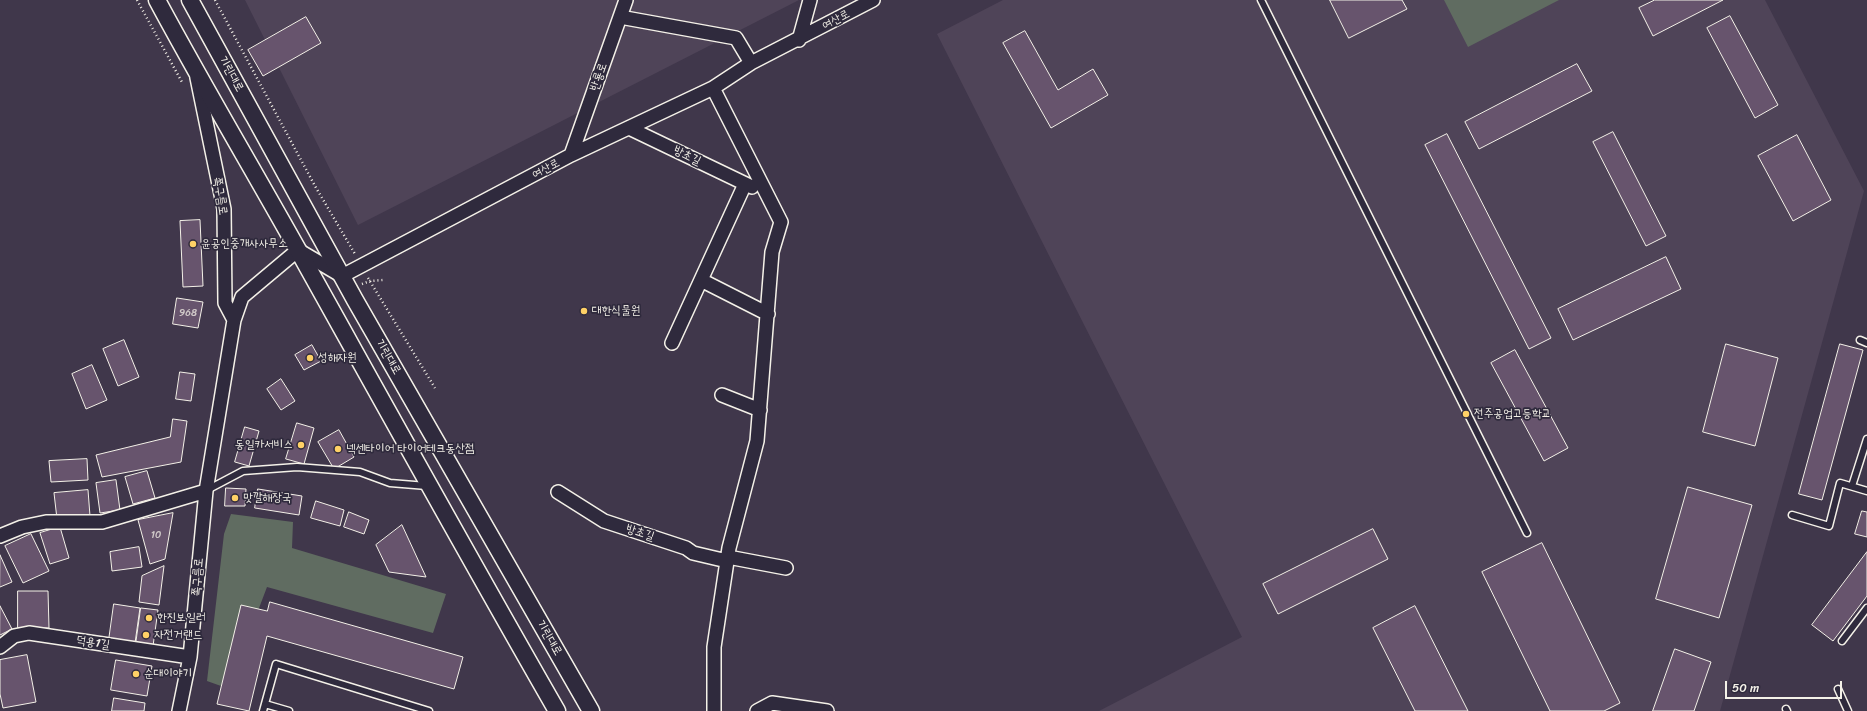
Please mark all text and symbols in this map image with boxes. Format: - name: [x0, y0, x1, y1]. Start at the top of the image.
- street label: 여산로: [820, 7, 852, 33]
- street label: 기린대로: [215, 54, 247, 94]
- street label: 반룡로: [587, 61, 611, 93]
- street label: 방초길: [671, 143, 703, 169]
- street label: 여산로: [530, 156, 562, 182]
- street label: 쪽구름로: [210, 176, 230, 216]
- place label: 윤공인중개사사무소: [201, 237, 288, 251]
- marker: 윤공인중개사사무소: [188, 239, 198, 249]
- place label: 대한식물원: [592, 304, 640, 318]
- marker: 대한식물원: [579, 306, 589, 316]
- house number: 968: [179, 307, 197, 319]
- street label: 기린대로: [372, 337, 404, 377]
- place label: 성해자원: [318, 351, 357, 365]
- marker: 성해자원: [305, 353, 315, 363]
- place label: 전주공업고등학교: [1474, 407, 1551, 421]
- marker: 전주공업고등학교: [1461, 409, 1471, 419]
- place label: 동일카서비스: [235, 438, 293, 452]
- marker: 동일카서비스: [296, 440, 306, 450]
- place label: 넥센타이어 타이어테크동산점: [346, 442, 475, 456]
- marker: 넥센타이어 타이어테크동산점: [333, 444, 343, 454]
- place label: 맛깔해장국: [243, 491, 291, 505]
- marker: 맛깔해장국: [230, 493, 240, 503]
- street label: 방초길: [624, 522, 656, 544]
- house number: 10: [151, 529, 161, 541]
- street label: 쪽구름로: [189, 557, 207, 597]
- place label: 한진보일러: [157, 611, 205, 625]
- marker: 한진보일러: [144, 613, 154, 623]
- street label: 기린대로: [533, 618, 565, 658]
- place label: 자전거랜드: [154, 628, 202, 642]
- marker: 자전거랜드: [141, 630, 151, 640]
- street label: 덕용1길: [75, 633, 111, 653]
- place label: 순대이야기: [144, 667, 192, 681]
- marker: 순대이야기: [131, 669, 141, 679]
- scale bar: [1727, 673, 1844, 699]
- text: 50 m: [1732, 677, 1759, 699]

